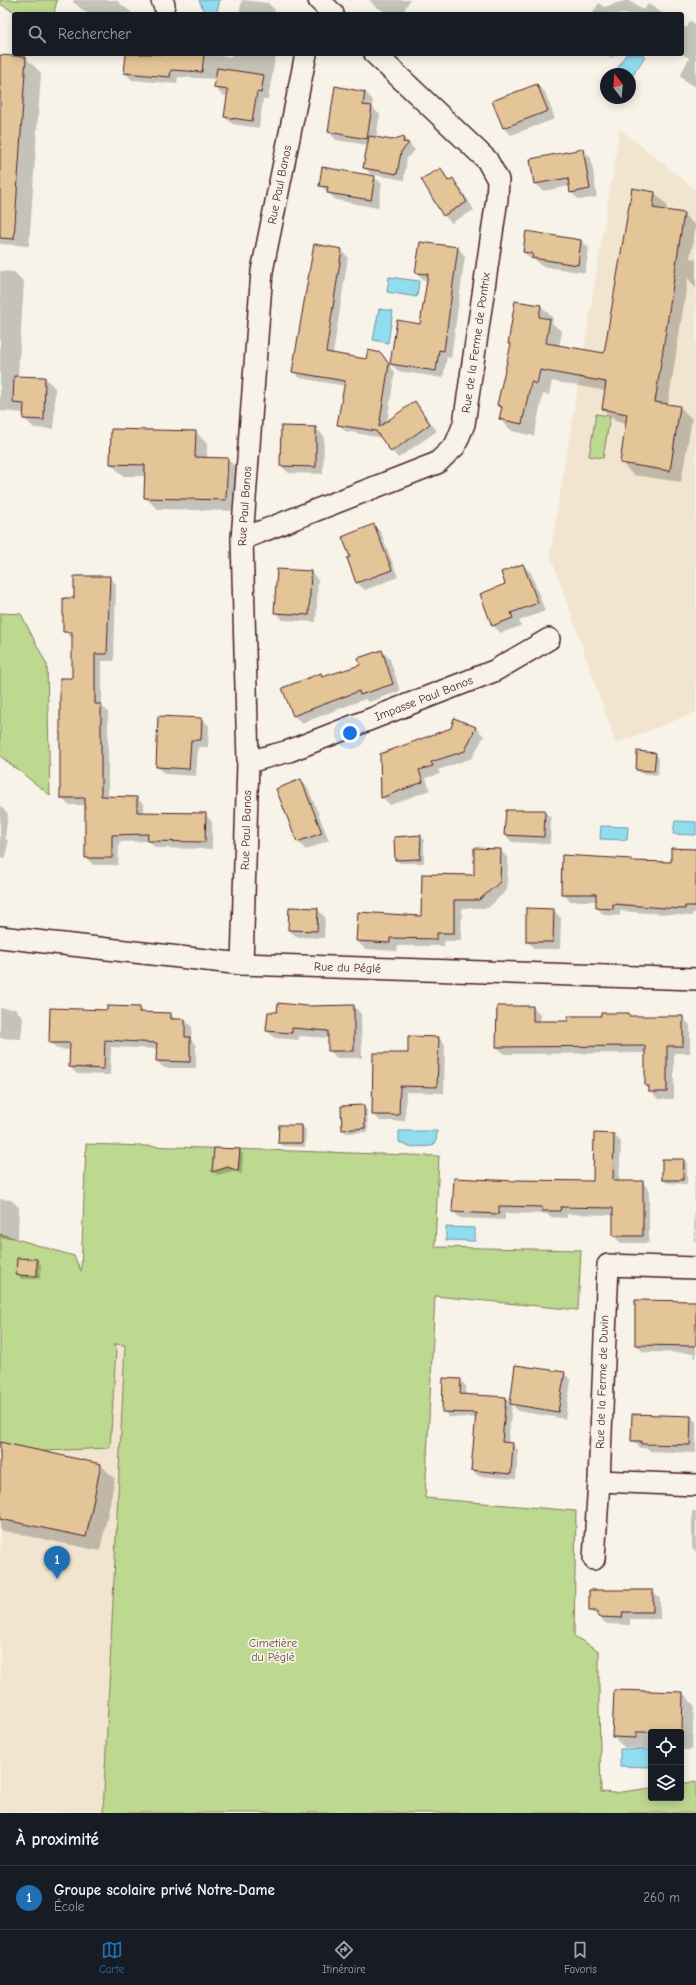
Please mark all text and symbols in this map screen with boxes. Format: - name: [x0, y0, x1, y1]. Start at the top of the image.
- search box: [12, 12, 684, 56]
- icon: search: [26, 23, 48, 45]
- text: Rechercher: [58, 25, 131, 43]
- north arrow: [600, 68, 636, 104]
- street label: Rue Paul Banos: [265, 144, 294, 225]
- street label: Rue de la Ferme de Pontrix: [459, 271, 493, 414]
- street label: Rue Paul Banos: [235, 466, 254, 546]
- street label: Impasse Paul Banos: [373, 673, 475, 724]
- your location: [340, 723, 360, 743]
- street label: Rue Paul Banos: [238, 790, 254, 870]
- street label: Rue du Péglé: [314, 959, 381, 976]
- street label: Rue de la Ferme de Duvin: [593, 1315, 611, 1449]
- pin: 1: [44, 1546, 70, 1579]
- park label: Cimetière du Péglé: [249, 1636, 297, 1664]
- map controls: [648, 1729, 684, 1801]
- button: locate: [648, 1729, 684, 1765]
- button: layers: [648, 1765, 684, 1801]
- text: À proximité: [16, 1830, 99, 1849]
- text: Groupe scolaire privé Notre-Dame: [54, 1881, 275, 1899]
- text: 1: [26, 1890, 32, 1905]
- text: 260 m: [643, 1890, 680, 1905]
- text: École: [54, 1899, 84, 1914]
- tab: Carte: [99, 1939, 124, 1976]
- tab: Itinéraire: [322, 1939, 366, 1976]
- tab: Favoris: [564, 1939, 597, 1976]

